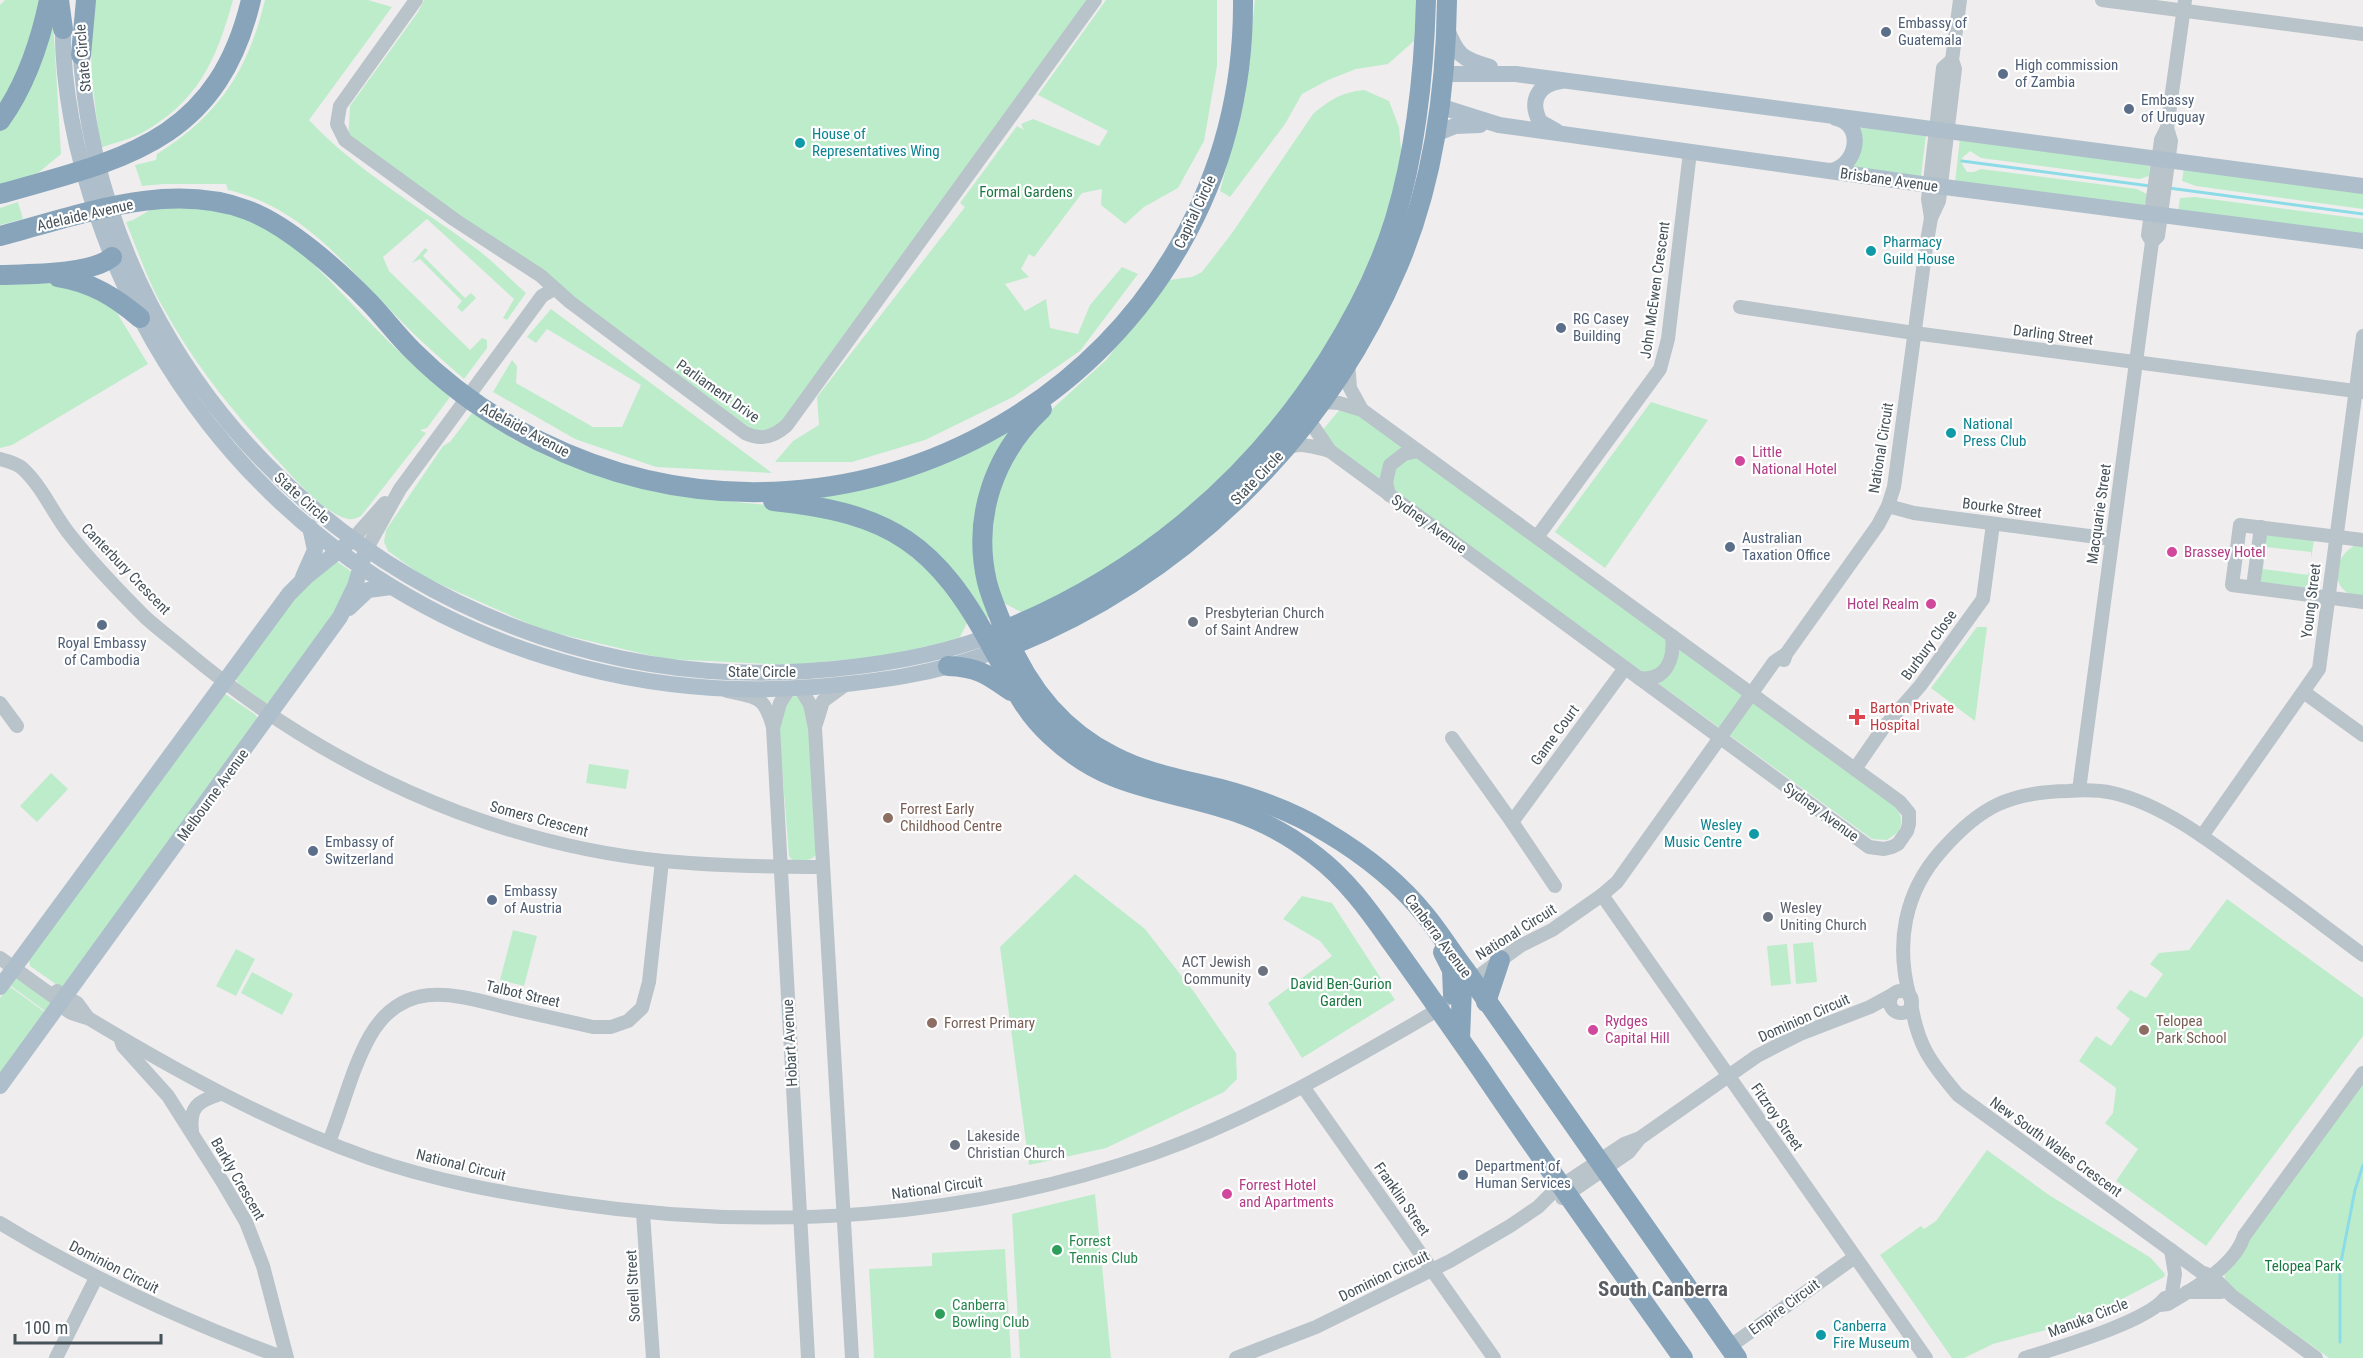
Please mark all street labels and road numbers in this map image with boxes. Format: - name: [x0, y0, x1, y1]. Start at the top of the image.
- street label: State Circle: [71, 23, 95, 93]
- street label: Brisbane Avenue: [1839, 164, 1939, 196]
- street label: Capital Circle: [1170, 172, 1220, 252]
- street label: Adelaide Avenue: [35, 195, 135, 235]
- street label: John McEwen Crescent: [1636, 220, 1674, 360]
- street label: Darling Street: [2012, 321, 2094, 349]
- street label: Parliament Drive: [673, 356, 763, 426]
- street label: Adelaide Avenue: [477, 399, 573, 461]
- street label: National Circuit: [1865, 401, 1897, 495]
- street label: State Circle: [1227, 447, 1287, 509]
- street label: Macquarie Street: [2083, 463, 2115, 565]
- street label: State Circle: [271, 469, 333, 527]
- street label: Sydney Avenue: [1388, 491, 1470, 557]
- street label: Bourke Street: [1961, 494, 2043, 522]
- street label: Canterbury Crescent: [78, 519, 174, 619]
- street label: Young Street: [2297, 562, 2325, 640]
- street label: Burbury Close: [1898, 606, 1960, 684]
- street label: State Circle: [728, 663, 796, 681]
- street label: Game Court: [1527, 701, 1583, 769]
- street label: Melbourne Avenue: [174, 745, 252, 845]
- street label: Sydney Avenue: [1780, 779, 1862, 845]
- street label: Somers Crescent: [488, 797, 590, 841]
- street label: Canberra Avenue: [1401, 891, 1475, 981]
- street label: National Circuit: [1472, 900, 1560, 964]
- street label: Talbot Street: [484, 977, 562, 1011]
- street label: Dominion Circuit: [1755, 990, 1853, 1046]
- street label: Hobart Avenue: [779, 999, 801, 1087]
- street label: Fitzroy Street: [1747, 1080, 1807, 1154]
- street label: New South Wales Crescent: [1986, 1093, 2126, 1201]
- street label: Barkly Crescent: [207, 1135, 269, 1223]
- street label: National Circuit: [414, 1145, 508, 1185]
- street label: Franklin Street: [1370, 1159, 1434, 1239]
- street label: National Circuit: [890, 1173, 984, 1203]
- street label: Dominion Circuit: [66, 1237, 162, 1297]
- street label: Dominion Circuit: [1336, 1246, 1432, 1306]
- street label: Sorell Street: [622, 1249, 644, 1323]
- street label: Empire Circuit: [1745, 1275, 1823, 1339]
- street label: Manuka Circle: [2045, 1295, 2131, 1341]

